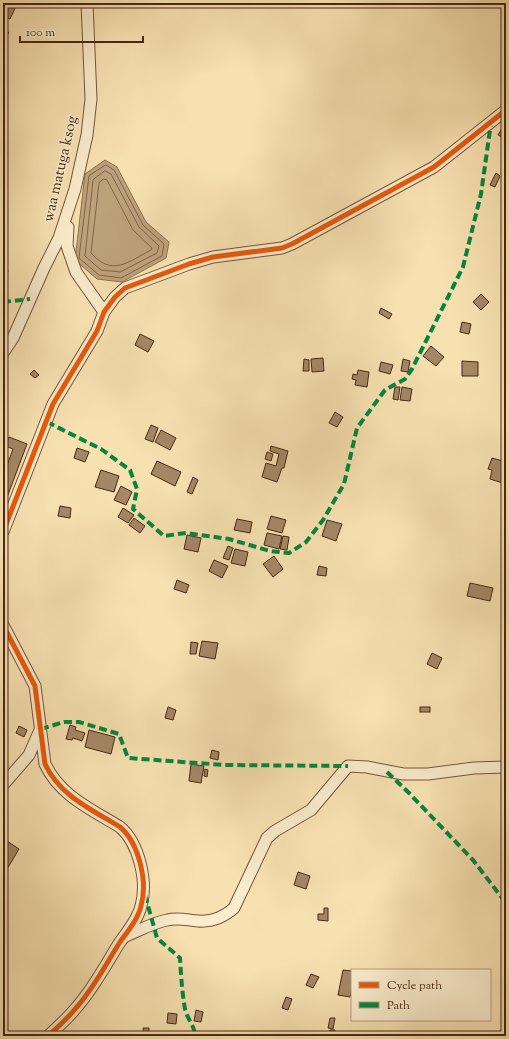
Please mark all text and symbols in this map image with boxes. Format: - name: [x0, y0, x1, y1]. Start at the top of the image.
- scale bar: [20, 18, 143, 44]
- text: 100 m: [26, 24, 55, 42]
- street label: waa matuga ksog: [39, 114, 83, 224]
- legend: [351, 969, 491, 1021]
- text: Cycle path: [387, 977, 442, 995]
- text: Path: [387, 997, 410, 1015]

